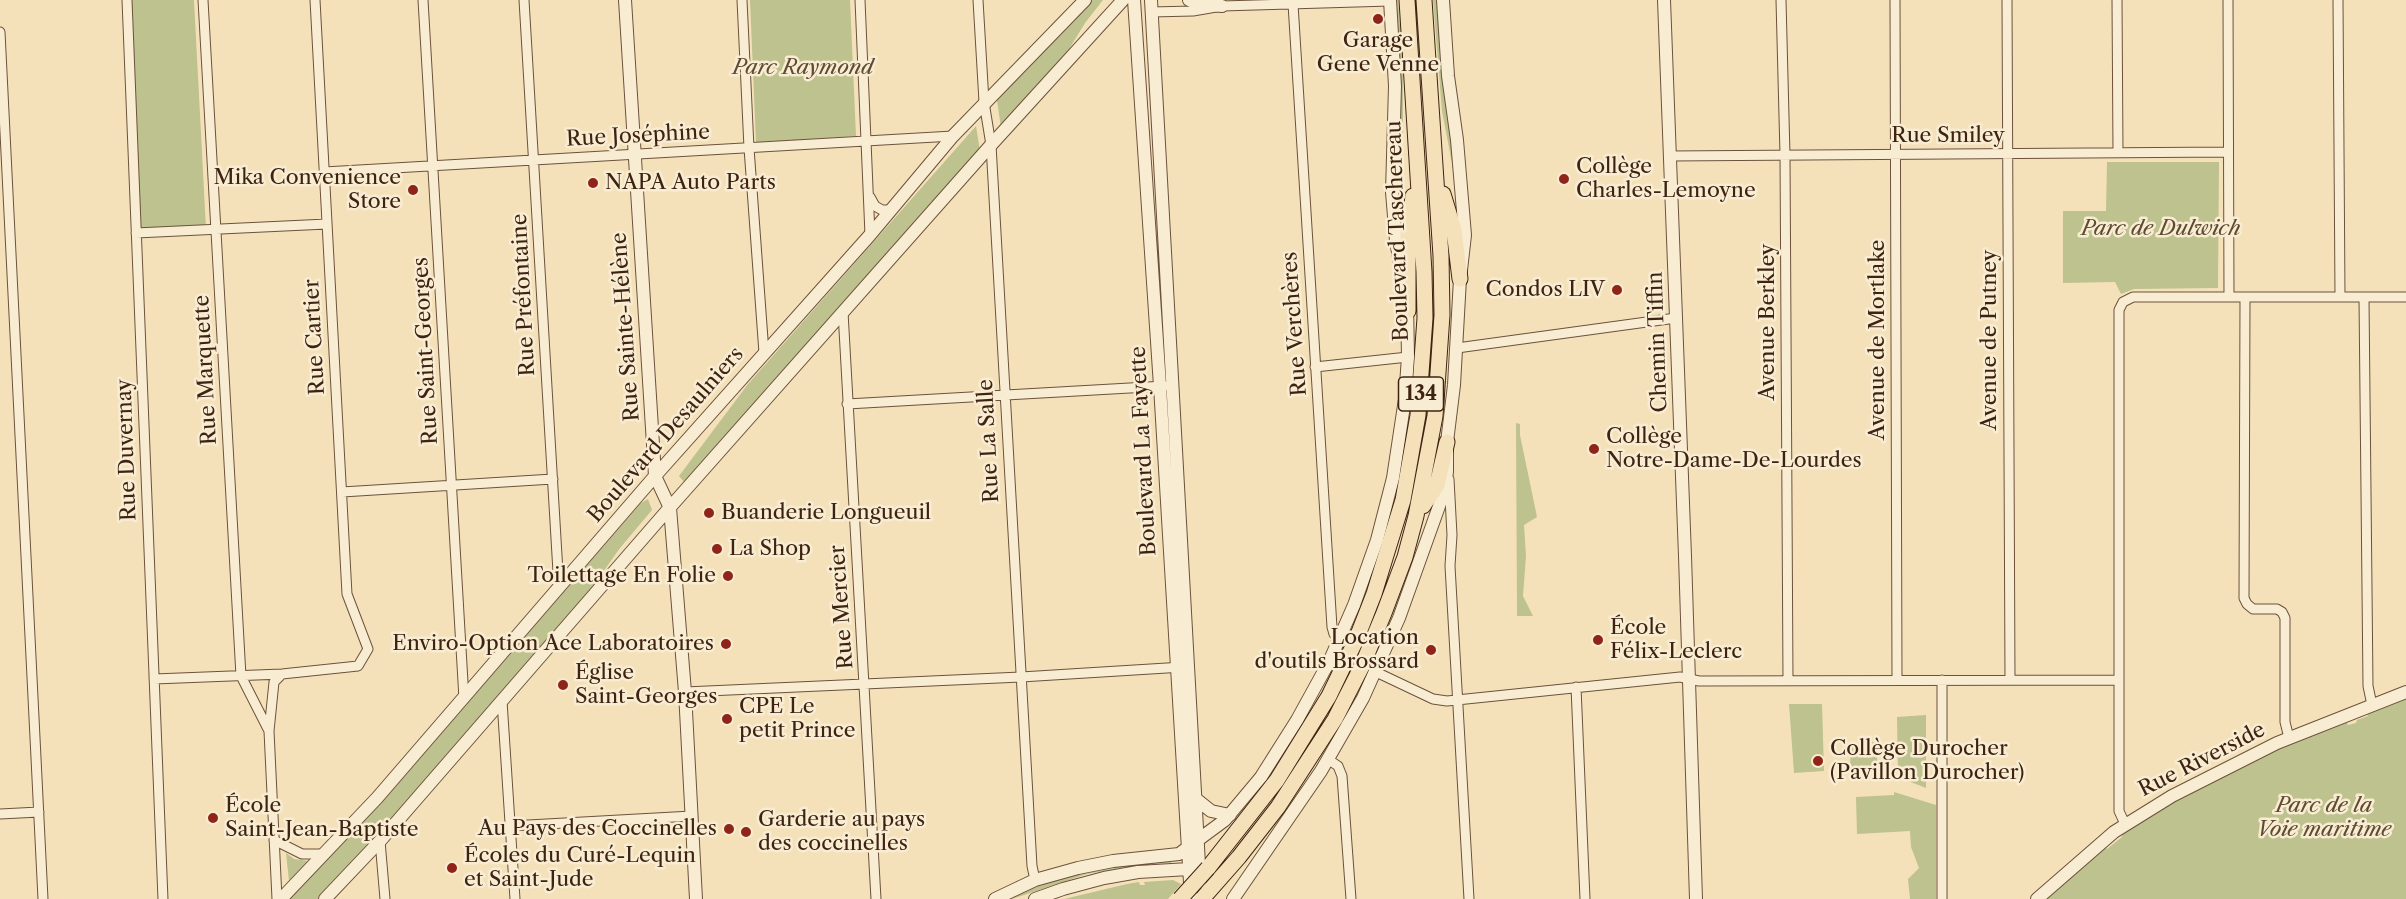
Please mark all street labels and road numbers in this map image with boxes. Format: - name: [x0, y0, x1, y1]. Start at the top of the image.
- street label: Rue Joséphine: [565, 120, 711, 152]
- street label: Boulevard Taschereau: [1382, 120, 1414, 342]
- street label: Rue Smiley: [1891, 123, 2005, 149]
- street label: Rue Préfontaine: [507, 213, 541, 377]
- street label: Rue Sainte-Hélène: [607, 232, 645, 422]
- street label: Avenue de Mortlake: [1865, 240, 1891, 440]
- street label: Avenue Berkley: [1755, 244, 1781, 400]
- street label: Avenue de Putney: [1977, 250, 2003, 430]
- street label: Rue Verchères: [1277, 251, 1313, 397]
- street label: Rue Saint-Georges: [408, 256, 444, 446]
- street label: Chemin Tiffin: [1643, 271, 1673, 413]
- street label: Rue Cartier: [299, 278, 331, 396]
- street label: Rue Marquette: [189, 294, 223, 446]
- street label: Boulevard Desaulniers: [583, 342, 749, 528]
- street label: Boulevard La Fayette: [1126, 345, 1162, 557]
- road number: 134: [1398, 377, 1444, 411]
- street label: Rue La Salle: [973, 378, 1005, 504]
- street label: Rue Duvernay: [112, 379, 142, 521]
- street label: Rue Mercier: [825, 544, 859, 670]
- street label: Rue Riverside: [2135, 717, 2269, 803]

